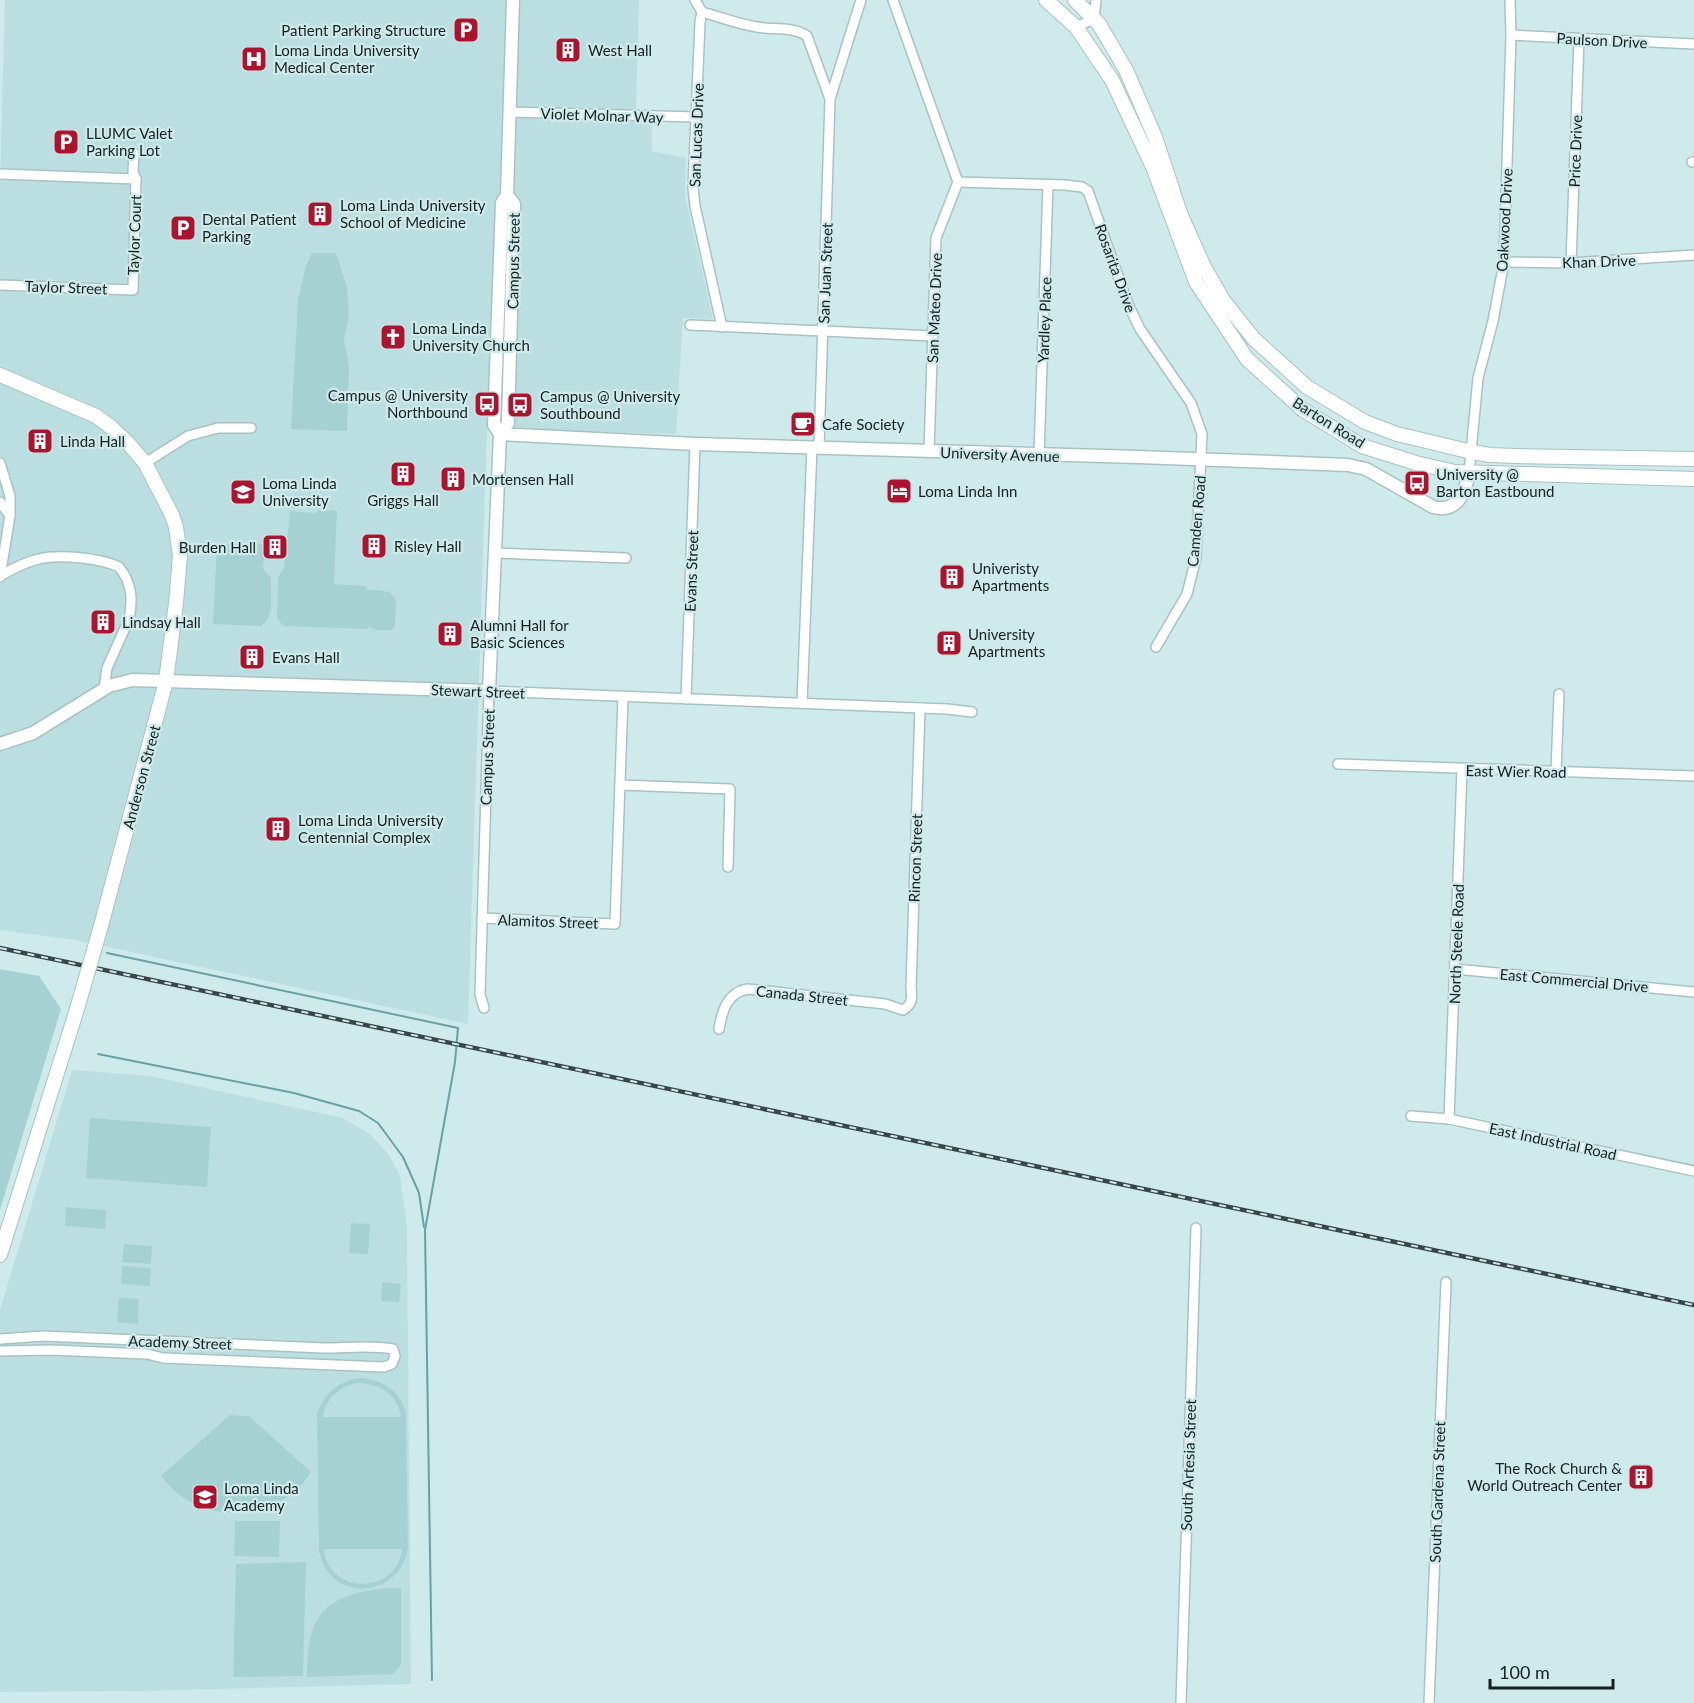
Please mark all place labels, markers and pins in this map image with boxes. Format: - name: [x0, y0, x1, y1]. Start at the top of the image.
- parking icon: Patient Parking Structure: [451, 15, 481, 45]
- place label: Patient Parking Structure: [281, 21, 446, 39]
- building icon: West Hall: [553, 35, 583, 65]
- place label: Loma Linda University Medical Center: [274, 41, 420, 76]
- place label: West Hall: [588, 41, 652, 59]
- hospital icon: Loma Linda University Medical Center: [239, 44, 269, 74]
- place label: LLUMC Valet Parking Lot: [86, 124, 173, 159]
- parking icon: LLUMC Valet Parking Lot: [51, 127, 81, 157]
- place label: Loma Linda University School of Medicine: [340, 196, 486, 231]
- building icon: Loma Linda University School of Medicine: [305, 199, 335, 229]
- place label: Dental Patient Parking: [202, 210, 297, 245]
- parking icon: Dental Patient Parking: [168, 213, 198, 243]
- place label: Loma Linda University Church: [412, 319, 530, 354]
- church icon: Loma Linda University Church: [378, 322, 408, 352]
- place label: Campus @ University Northbound: [328, 386, 468, 421]
- place label: Campus @ University Southbound: [540, 387, 680, 422]
- bus stop icon: Campus @ University Northbound: [472, 389, 502, 419]
- bus stop icon: Campus @ University Southbound: [505, 390, 535, 420]
- cafe icon: Cafe Society: [788, 409, 818, 439]
- place label: Cafe Society: [822, 415, 905, 433]
- building icon: Linda Hall: [25, 426, 55, 456]
- place label: Linda Hall: [60, 432, 125, 450]
- building icon: Griggs Hall: [388, 459, 418, 489]
- building icon: Mortensen Hall: [438, 464, 468, 494]
- place label: University @ Barton Eastbound: [1436, 465, 1554, 500]
- bus stop icon: University @ Barton Eastbound: [1402, 468, 1432, 498]
- place label: Mortensen Hall: [472, 470, 574, 488]
- place label: Loma Linda University: [262, 474, 337, 509]
- hotel icon: Loma Linda Inn: [884, 476, 914, 506]
- school or university icon: Loma Linda University: [228, 477, 258, 507]
- place label: Loma Linda Inn: [918, 482, 1018, 500]
- place label: Griggs Hall: [367, 491, 439, 509]
- building icon: Risley Hall: [359, 531, 389, 561]
- building icon: Burden Hall: [260, 532, 290, 562]
- place label: Risley Hall: [394, 537, 462, 555]
- place label: Burden Hall: [179, 538, 256, 556]
- place label: Univeristy Apartments: [972, 559, 1049, 594]
- building icon: Univeristy Apartments: [937, 562, 967, 592]
- building icon: Lindsay Hall: [88, 607, 118, 637]
- place label: Lindsay Hall: [122, 613, 201, 631]
- place label: Alumni Hall for Basic Sciences: [470, 616, 569, 651]
- building icon: Alumni Hall for Basic Sciences: [435, 619, 465, 649]
- place label: University Apartments: [968, 625, 1045, 660]
- building icon: University Apartments: [934, 628, 964, 658]
- building icon: Evans Hall: [237, 642, 267, 672]
- place label: Evans Hall: [272, 648, 340, 666]
- place label: Loma Linda University Centennial Complex: [298, 811, 444, 846]
- building icon: Loma Linda University Centennial Complex: [263, 814, 293, 844]
- place label: The Rock Church & World Outreach Center: [1467, 1459, 1623, 1494]
- building icon: The Rock Church & World Outreach Center: [1626, 1462, 1656, 1492]
- place label: Loma Linda Academy: [224, 1479, 299, 1514]
- school or university icon: Loma Linda Academy: [190, 1482, 220, 1512]

